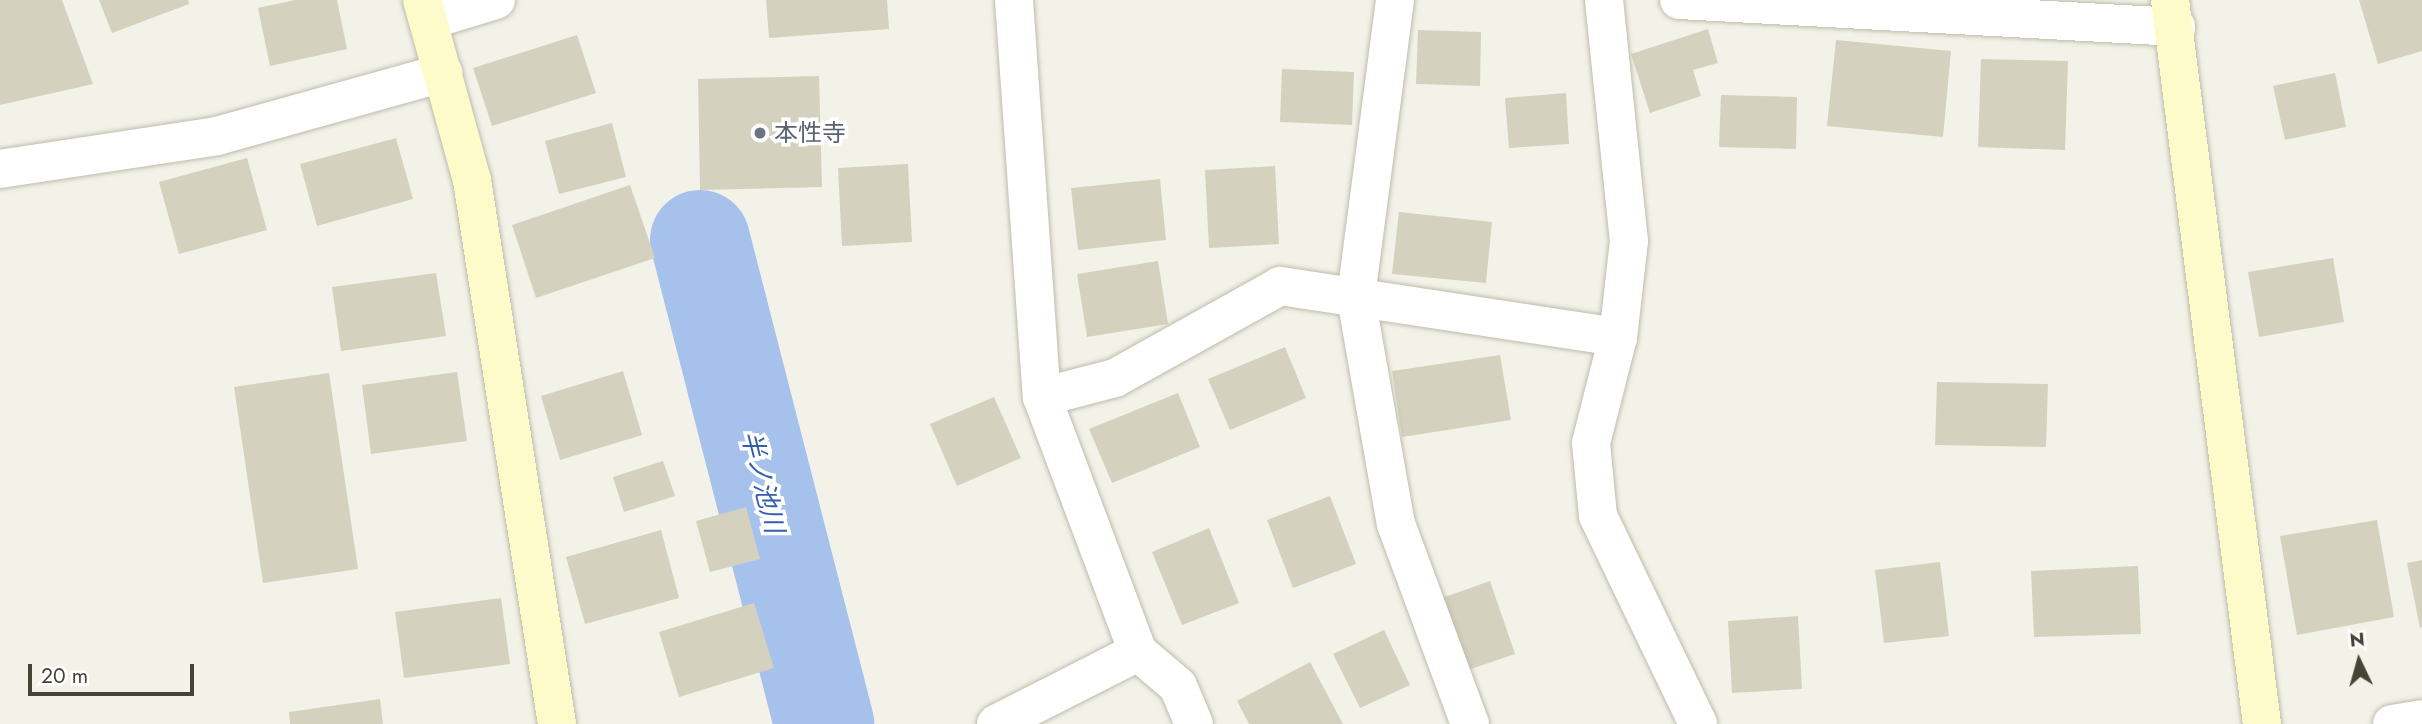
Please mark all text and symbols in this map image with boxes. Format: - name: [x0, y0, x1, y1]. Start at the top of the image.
- place label: 本性寺: [774, 119, 846, 147]
- marker: 本性寺: [752, 125, 768, 141]
- water label: 半ノ池川: [734, 428, 790, 536]
- text: N: [2348, 625, 2366, 654]
- north arrow: [2324, 626, 2394, 696]
- scale bar: [32, 650, 198, 694]
- text: 20 m: [41, 661, 88, 691]

